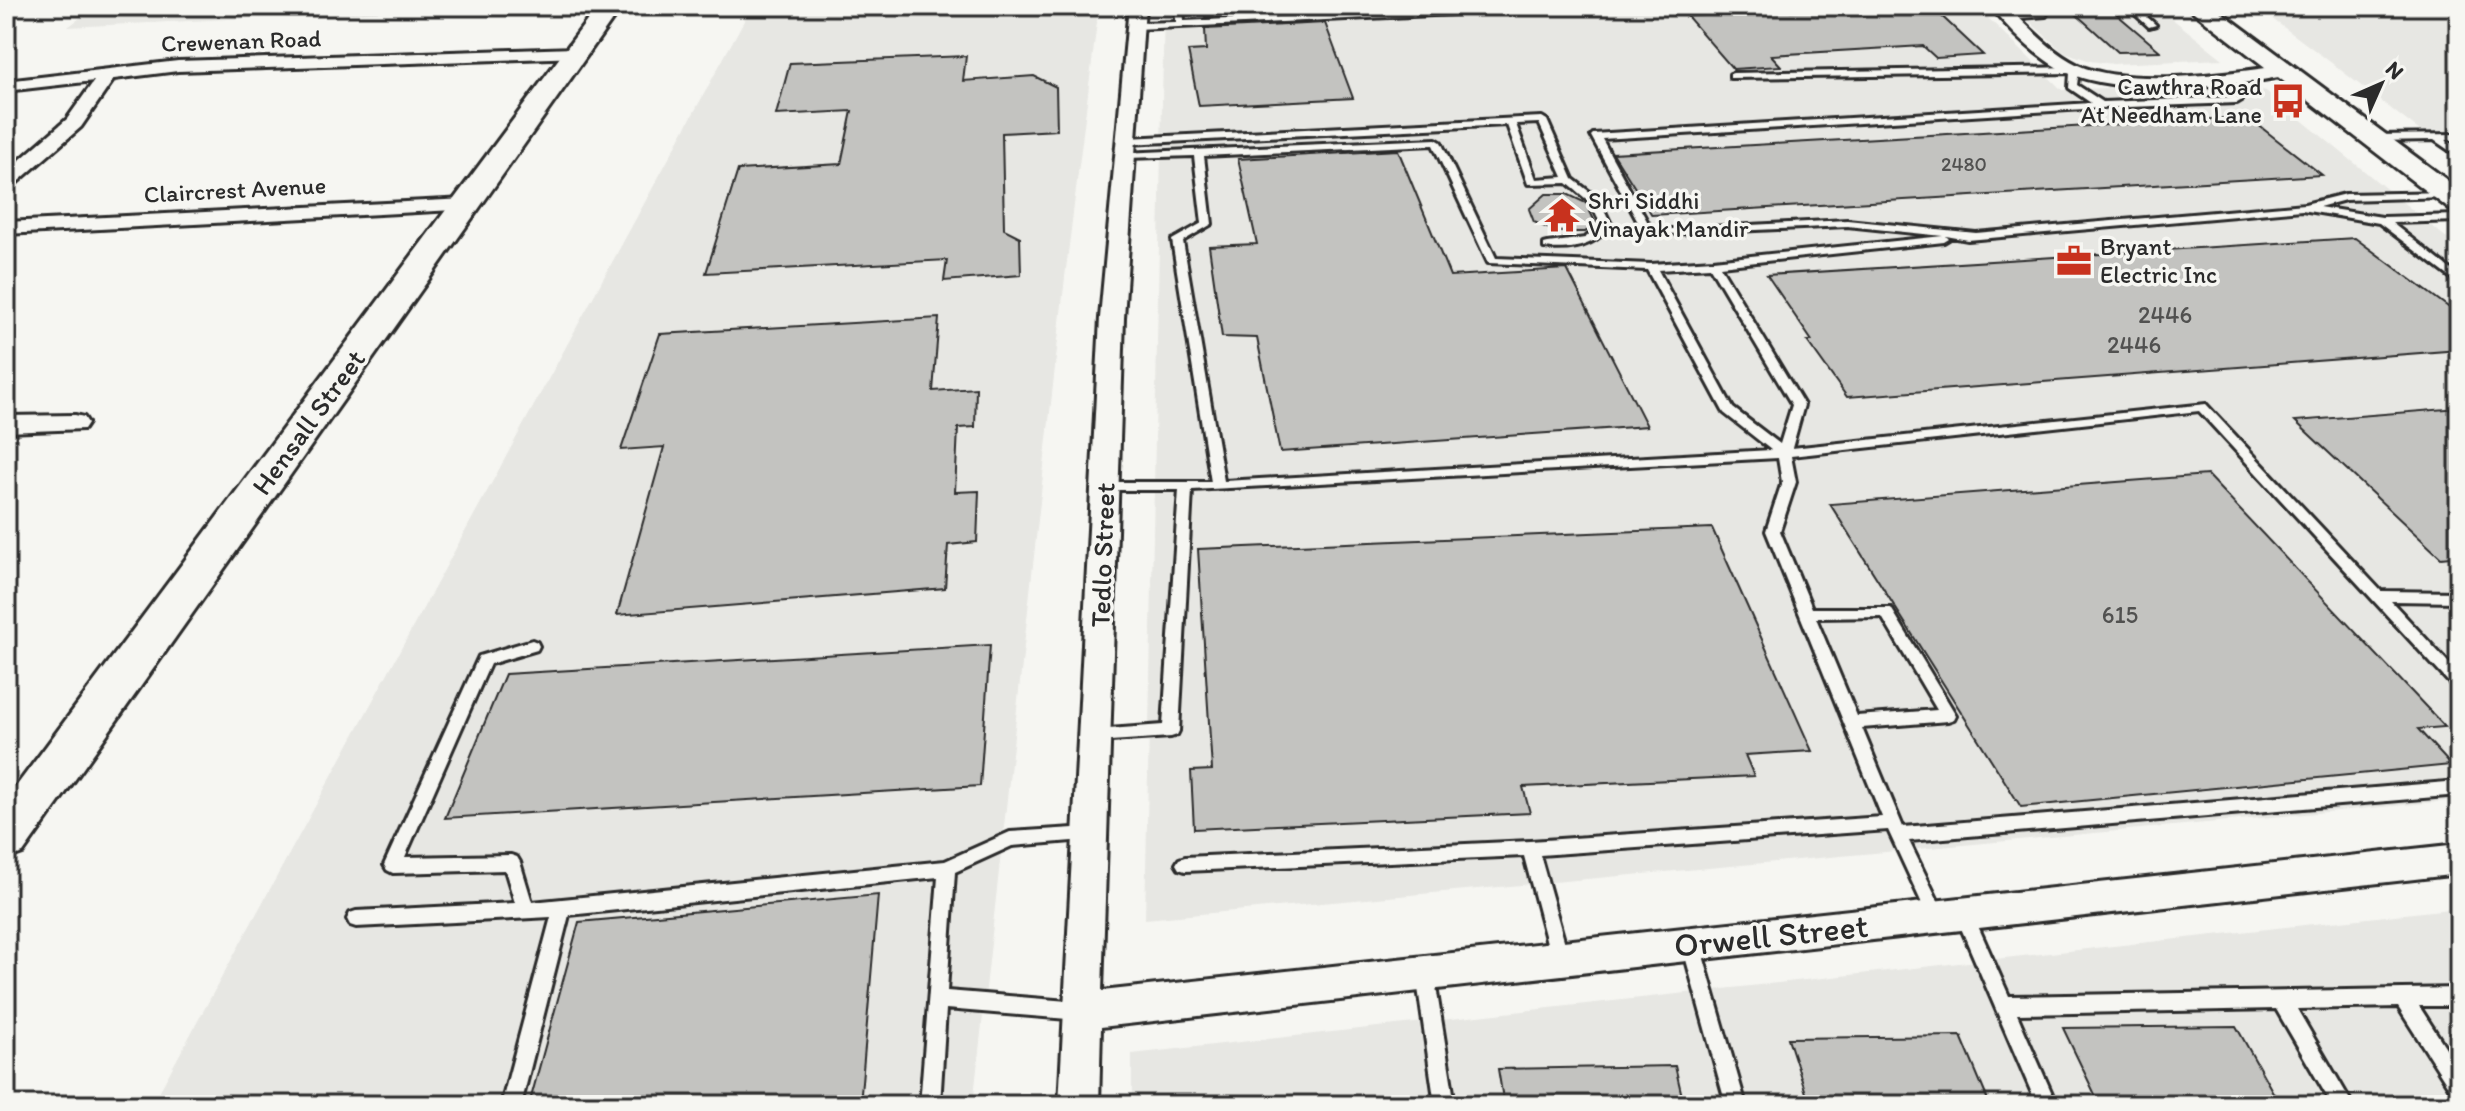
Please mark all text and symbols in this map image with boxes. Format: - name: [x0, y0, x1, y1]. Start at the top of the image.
- street label: Crewenan Road: [160, 23, 322, 58]
- north arrow: [2341, 44, 2421, 124]
- text: N: [2380, 55, 2410, 85]
- place label: Cawthra Road At Needham Lane: [2081, 72, 2262, 129]
- bus stop icon: Cawthra Road At Needham Lane: [2269, 82, 2307, 120]
- house number: 2480: [1941, 152, 1987, 176]
- street label: Claircrest Avenue: [143, 170, 327, 209]
- place label: Shri Siddhi Vinayak Mandir: [1588, 186, 1749, 243]
- temple icon: Shri Siddhi Vinayak Mandir: [1543, 196, 1581, 234]
- place label: Bryant Electric Inc: [2100, 232, 2217, 289]
- office icon: Bryant Electric Inc: [2055, 242, 2093, 280]
- house number: 2446: [2138, 300, 2192, 329]
- house number: 2446: [2107, 330, 2161, 359]
- street label: Hensall Street: [244, 343, 372, 501]
- street label: Tedlo Street: [1082, 482, 1122, 628]
- house number: 615: [2102, 600, 2138, 629]
- street label: Orwell Street: [1672, 905, 1870, 966]

